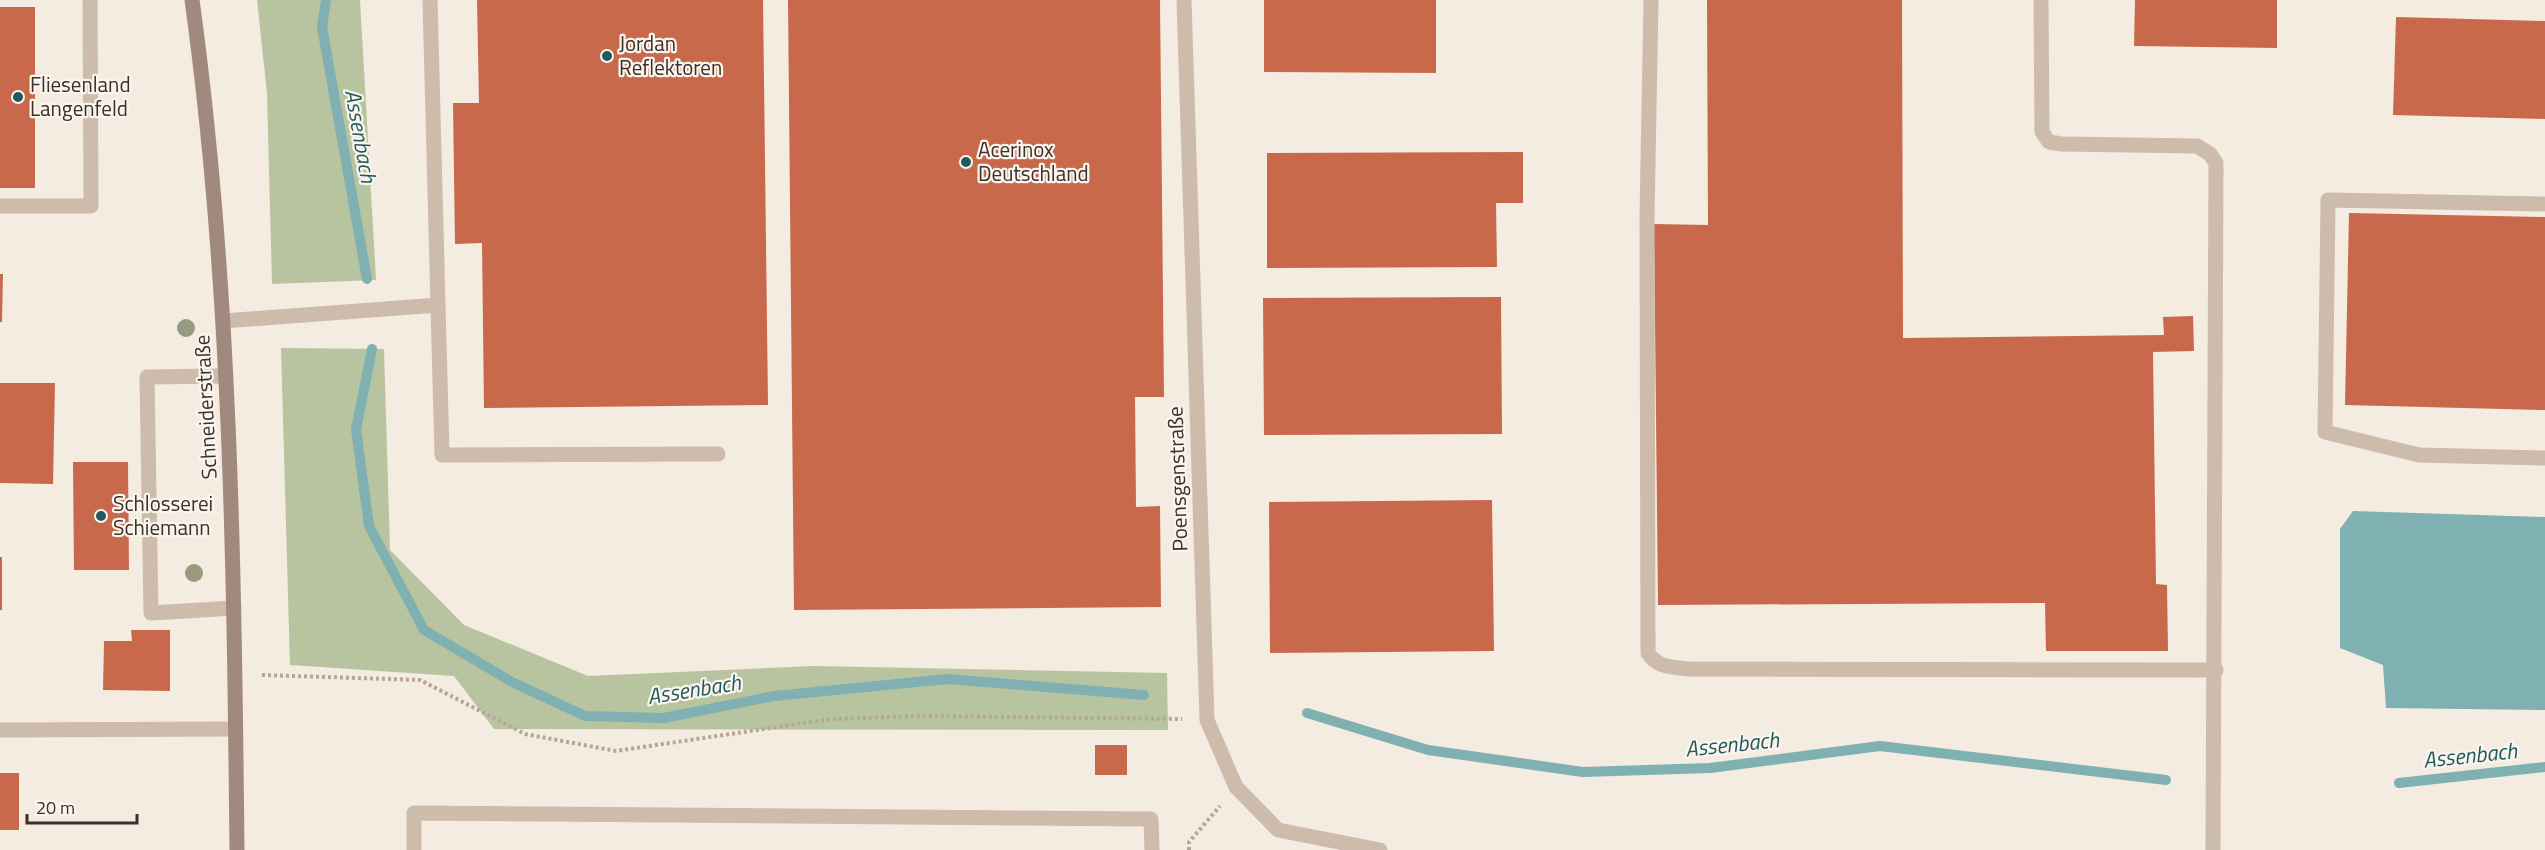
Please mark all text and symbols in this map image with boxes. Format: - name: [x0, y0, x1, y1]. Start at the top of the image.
- place label: Jordan Reflektoren: [619, 27, 722, 83]
- marker: Jordan Reflektoren: [600, 49, 614, 63]
- place label: Fliesenland Langenfeld: [30, 68, 131, 124]
- water label: Assenbach: [336, 87, 386, 186]
- marker: Fliesenland Langenfeld: [11, 90, 25, 104]
- place label: Acerinox Deutschland: [978, 133, 1089, 189]
- marker: Acerinox Deutschland: [959, 155, 973, 169]
- street label: Schneiderstraße: [185, 334, 225, 480]
- street label: Poensgenstraße: [1158, 406, 1196, 552]
- place label: Schlosserei Schiemann: [113, 487, 213, 543]
- marker: Schlosserei Schiemann: [94, 509, 108, 523]
- water label: Assenbach: [645, 665, 744, 713]
- water label: Assenbach: [1683, 722, 1782, 766]
- water label: Assenbach: [2421, 733, 2520, 777]
- scale bar: [27, 787, 136, 825]
- text: 20 m: [36, 794, 75, 821]

